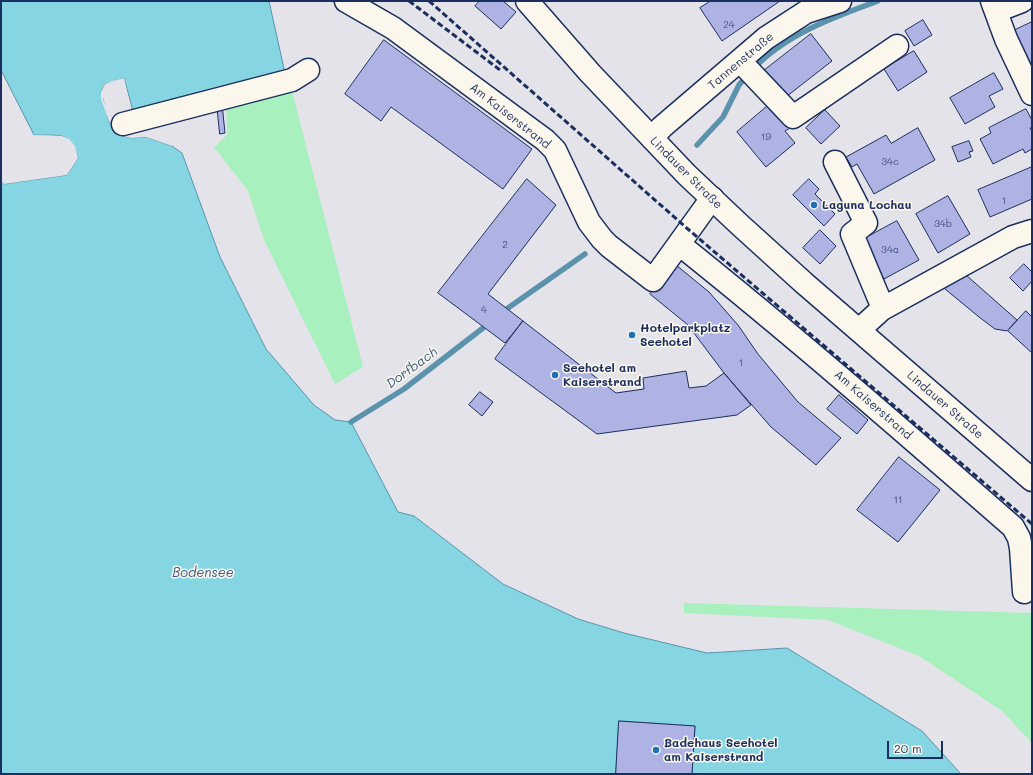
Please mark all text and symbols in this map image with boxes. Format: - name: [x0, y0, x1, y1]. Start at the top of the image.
- house number: 24: [723, 19, 735, 31]
- street label: Tannenstraße: [705, 29, 777, 93]
- street label: Am Kaiserstrand: [467, 80, 553, 152]
- house number: 19: [761, 131, 771, 143]
- street label: Lindauer Straße: [647, 134, 725, 212]
- house number: 34c: [881, 156, 899, 168]
- house number: 1: [1002, 195, 1006, 207]
- place label: Laguna Lochau: [822, 198, 912, 212]
- marker: Laguna Lochau: [809, 200, 819, 210]
- house number: 34b: [934, 218, 952, 230]
- house number: 2: [502, 239, 508, 251]
- house number: 34a: [881, 244, 899, 256]
- house number: 4: [481, 304, 487, 316]
- place label: Hotelparkplatz Seehotel: [640, 321, 731, 349]
- marker: Hotelparkplatz Seehotel: [627, 330, 637, 340]
- water label: Dorfbach: [383, 344, 441, 392]
- house number: 1: [739, 357, 743, 369]
- place label: Seehotel am Kaiserstrand: [563, 361, 641, 389]
- street label: Am Kaiserstrand: [831, 367, 915, 443]
- street label: Lindauer Straße: [904, 368, 986, 442]
- marker: Seehotel am Kaiserstrand: [550, 370, 560, 380]
- house number: 11: [894, 494, 902, 506]
- water label: Bodensee: [172, 565, 234, 581]
- scale bar: [889, 733, 945, 759]
- place label: Badehaus Seehotel am Kaiserstrand: [664, 736, 778, 764]
- text: 20 m: [894, 740, 922, 756]
- marker: Badehaus Seehotel am Kaiserstrand: [651, 745, 661, 755]

